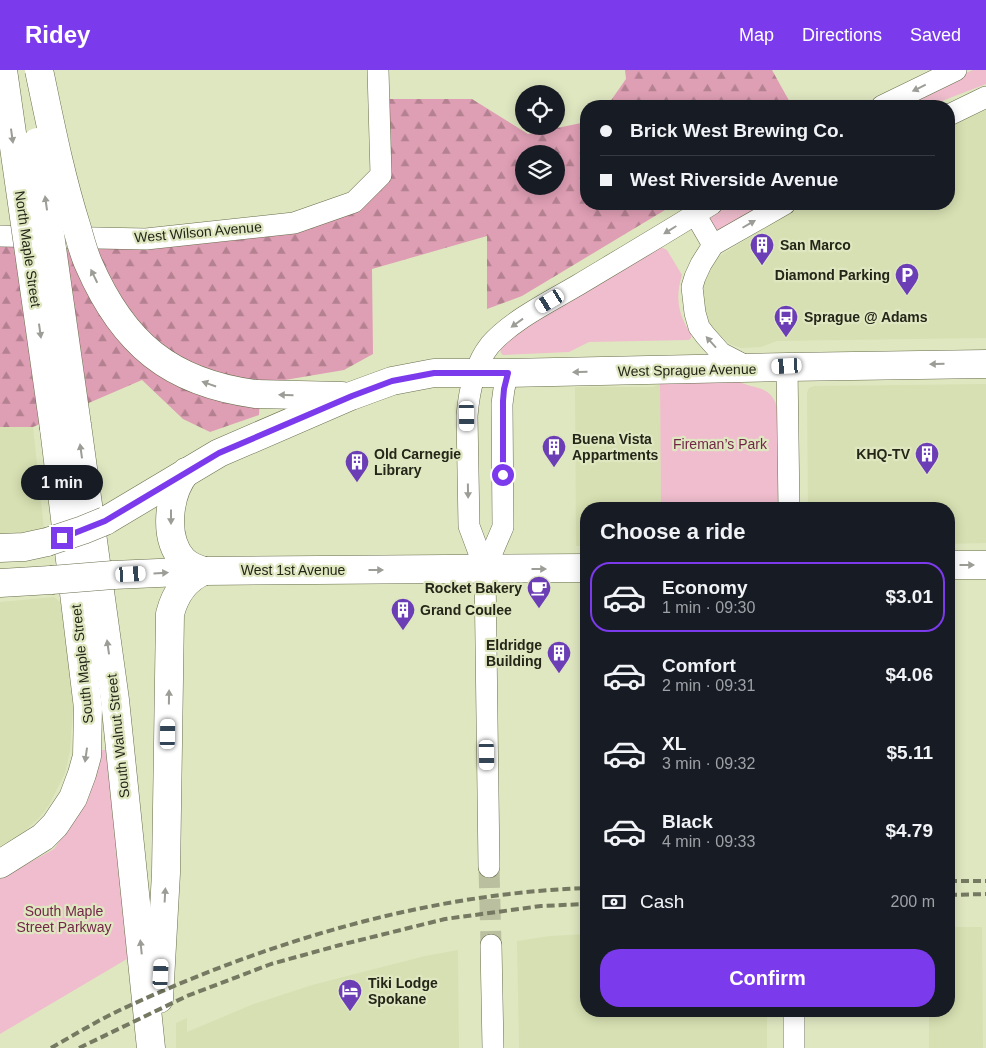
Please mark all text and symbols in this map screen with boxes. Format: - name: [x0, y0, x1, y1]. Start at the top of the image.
- text: Ridey: [25, 21, 90, 48]
- text: Map: [739, 25, 774, 45]
- text: Directions: [802, 25, 882, 45]
- text: Saved: [910, 25, 961, 45]
- one-way arrow: [912, 84, 926, 92]
- map controls: [515, 85, 565, 195]
- button: locate: [515, 85, 565, 135]
- text: Brick West Brewing Co.: [630, 120, 844, 141]
- one-way arrow: [8, 128, 16, 144]
- button: layers: [515, 145, 565, 195]
- text: West Riverside Avenue: [630, 169, 838, 190]
- street label: North Maple Street: [12, 190, 44, 308]
- one-way arrow: [42, 195, 50, 211]
- street label: West Wilson Avenue: [134, 218, 263, 246]
- one-way arrow: [742, 220, 756, 228]
- one-way arrow: [664, 225, 677, 234]
- building icon: San Marco: [749, 232, 775, 266]
- place label: San Marco: [780, 237, 851, 253]
- parking icon: Diamond Parking: [894, 262, 920, 296]
- place label: Diamond Parking: [775, 267, 890, 283]
- one-way arrow: [90, 269, 98, 283]
- car: [533, 287, 566, 315]
- bus stop icon: Sprague @ Adams: [773, 304, 799, 338]
- place label: Sprague @ Adams: [804, 309, 928, 325]
- one-way arrow: [510, 318, 523, 328]
- one-way arrow: [36, 323, 44, 339]
- one-way arrow: [705, 336, 716, 349]
- car: [771, 358, 802, 374]
- street label: West Sprague Avenue: [617, 361, 757, 379]
- one-way arrow: [929, 361, 945, 369]
- one-way arrow: [572, 368, 588, 376]
- one-way arrow: [201, 379, 216, 387]
- one-way arrow: [278, 391, 294, 399]
- car: [459, 401, 474, 431]
- place label: Buena Vista Appartments: [572, 431, 659, 463]
- building icon: Buena Vista Appartments: [541, 434, 567, 468]
- park label: Fireman’s Park: [673, 436, 768, 452]
- building icon: KHQ-TV: [914, 441, 940, 475]
- one-way arrow: [77, 443, 85, 459]
- place label: Old Carnegie Library: [374, 446, 461, 478]
- place label: KHQ-TV: [856, 446, 911, 462]
- building icon: Old Carnegie Library: [344, 449, 370, 483]
- route start: [492, 464, 514, 486]
- callout: 1 min: [21, 466, 103, 500]
- text: 1 min: [41, 474, 83, 491]
- one-way arrow: [464, 483, 472, 499]
- one-way arrow: [167, 509, 175, 525]
- text: Choose a ride: [600, 519, 745, 544]
- route end: [51, 527, 73, 549]
- one-way arrow: [960, 561, 976, 569]
- street label: West 1st Avenue: [241, 562, 345, 578]
- one-way arrow: [531, 564, 547, 572]
- car: [115, 566, 146, 582]
- one-way arrow: [368, 566, 384, 574]
- one-way arrow: [154, 568, 170, 576]
- cafe icon: Rocket Bakery: [526, 575, 552, 609]
- icon: car: [602, 575, 647, 620]
- text: Economy: [662, 577, 748, 598]
- place label: Rocket Bakery: [425, 580, 522, 596]
- text: $3.01: [885, 586, 933, 607]
- building icon: Grand Coulee: [390, 597, 416, 631]
- text: 1 min · 09:30: [662, 599, 755, 616]
- place label: Grand Coulee: [420, 602, 512, 618]
- street label: South Maple Street: [68, 603, 96, 724]
- place label: Eldridge Building: [486, 637, 542, 669]
- one-way arrow: [104, 638, 112, 654]
- building icon: Eldridge Building: [546, 640, 572, 674]
- icon: car: [602, 653, 647, 698]
- text: Comfort: [662, 655, 736, 676]
- text: $4.06: [885, 664, 933, 685]
- street label: South Walnut Street: [104, 673, 132, 799]
- text: 2 min · 09:31: [662, 677, 755, 694]
- one-way arrow: [165, 689, 173, 705]
- car: [160, 719, 175, 749]
- icon: car: [602, 731, 647, 776]
- text: XL: [662, 733, 686, 754]
- car: [479, 740, 494, 770]
- text: $5.11: [887, 742, 933, 763]
- one-way arrow: [82, 747, 90, 763]
- text: 3 min · 09:32: [662, 755, 755, 772]
- icon: car: [602, 809, 647, 854]
- text: Black: [662, 811, 713, 832]
- text: $4.79: [885, 820, 933, 841]
- text: 4 min · 09:33: [662, 833, 755, 850]
- one-way arrow: [162, 886, 170, 902]
- icon: cash: [600, 888, 628, 916]
- text: Cash: [640, 891, 684, 912]
- text: 200 m: [891, 893, 935, 910]
- park label: South Maple Street Parkway: [17, 903, 111, 935]
- one-way arrow: [137, 939, 145, 955]
- button: Confirm: [600, 949, 935, 1007]
- car: [152, 959, 169, 989]
- place label: Tiki Lodge Spokane: [368, 975, 438, 1007]
- hotel icon: Tiki Lodge Spokane: [337, 978, 363, 1012]

